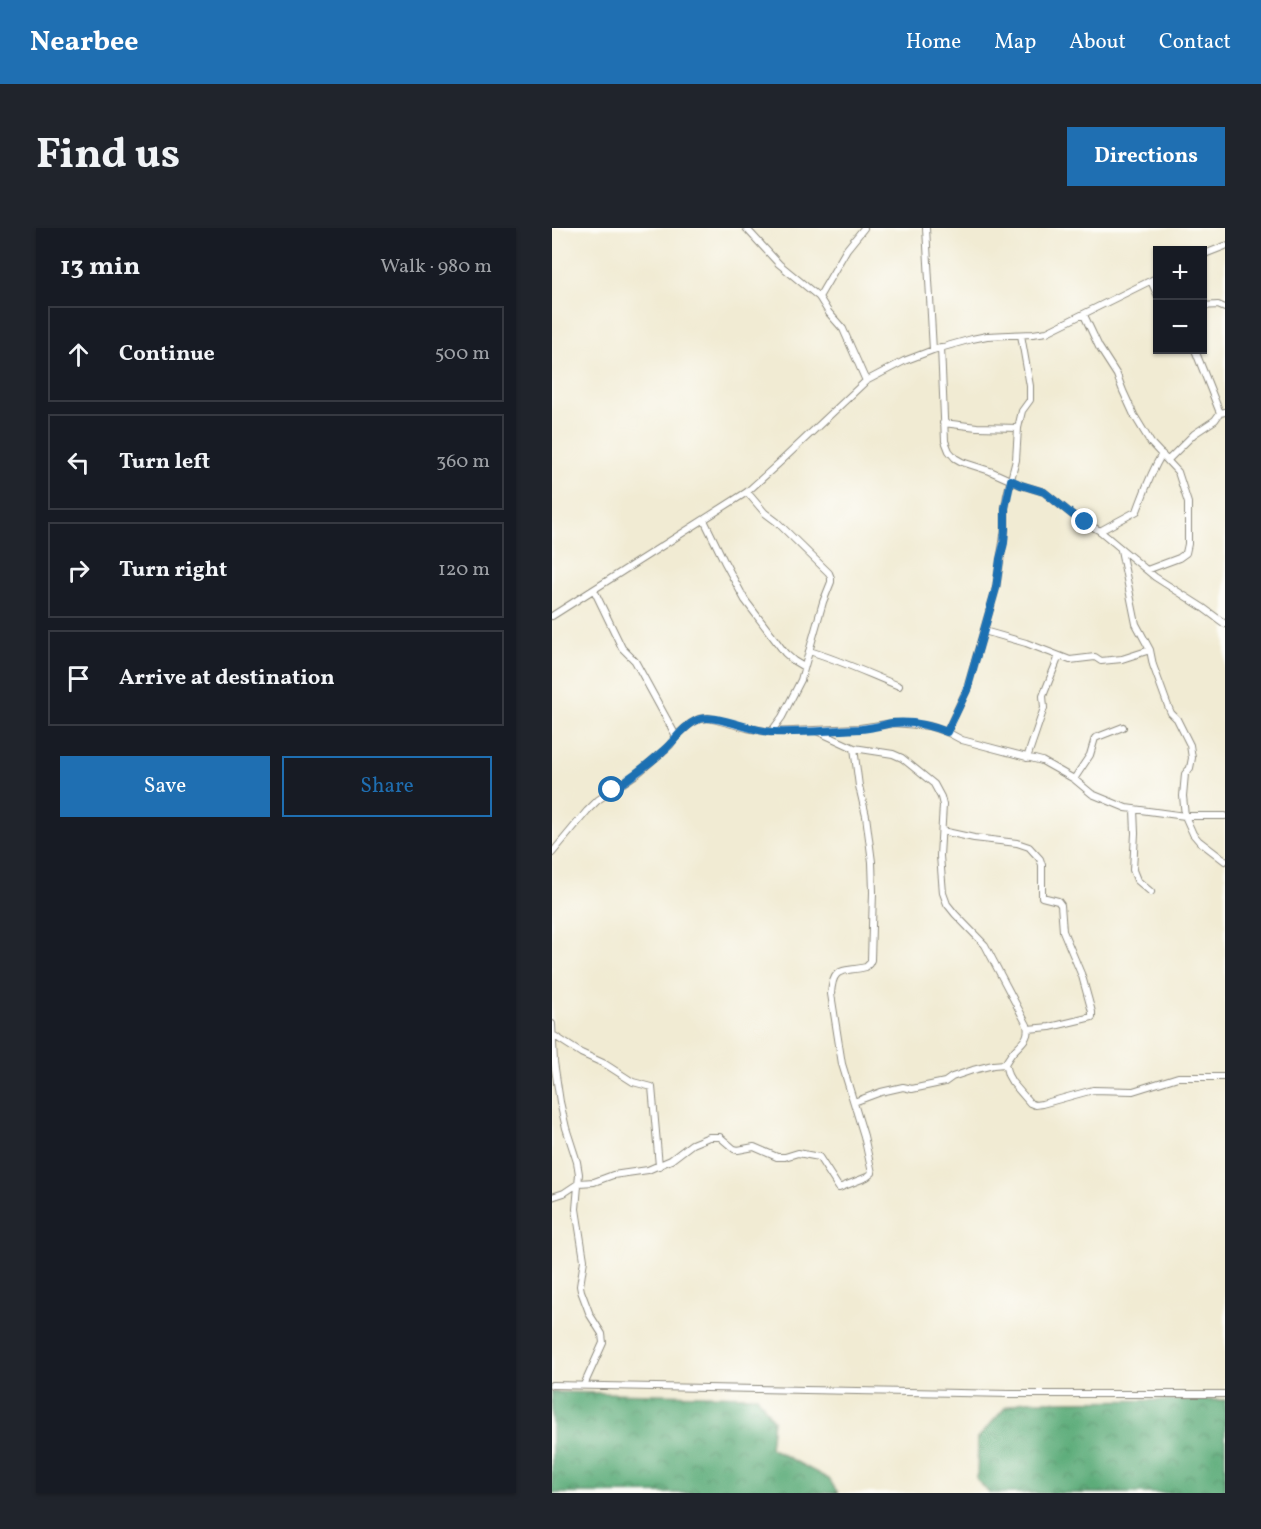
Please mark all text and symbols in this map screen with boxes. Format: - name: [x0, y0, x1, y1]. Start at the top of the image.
- text: Nearbee: [30, 23, 139, 62]
- text: Home: [906, 28, 961, 57]
- text: Map: [994, 28, 1036, 57]
- text: About: [1069, 28, 1126, 57]
- text: Contact: [1159, 28, 1231, 57]
- text: Find us: [36, 127, 180, 186]
- button: Directions: [1067, 127, 1225, 186]
- map controls: [1153, 246, 1207, 354]
- button: +: [1153, 246, 1207, 300]
- text: 13 min: [60, 249, 140, 285]
- text: Walk · 980 m: [380, 253, 492, 281]
- button: −: [1153, 300, 1207, 354]
- icon: ahead: [62, 338, 95, 371]
- text: Continue: [119, 339, 215, 370]
- text: 500 m: [435, 340, 490, 368]
- icon: left: [62, 446, 95, 479]
- text: Turn left: [119, 447, 210, 478]
- text: 360 m: [436, 448, 490, 476]
- route end: [1071, 508, 1097, 534]
- icon: right: [62, 554, 95, 587]
- text: Turn right: [119, 555, 227, 586]
- text: 120 m: [438, 556, 490, 584]
- icon: arrive: [62, 662, 95, 695]
- text: Arrive at destination: [119, 663, 335, 694]
- button: Save: [60, 756, 270, 817]
- button: Share: [282, 756, 492, 817]
- route start: [598, 776, 624, 802]

